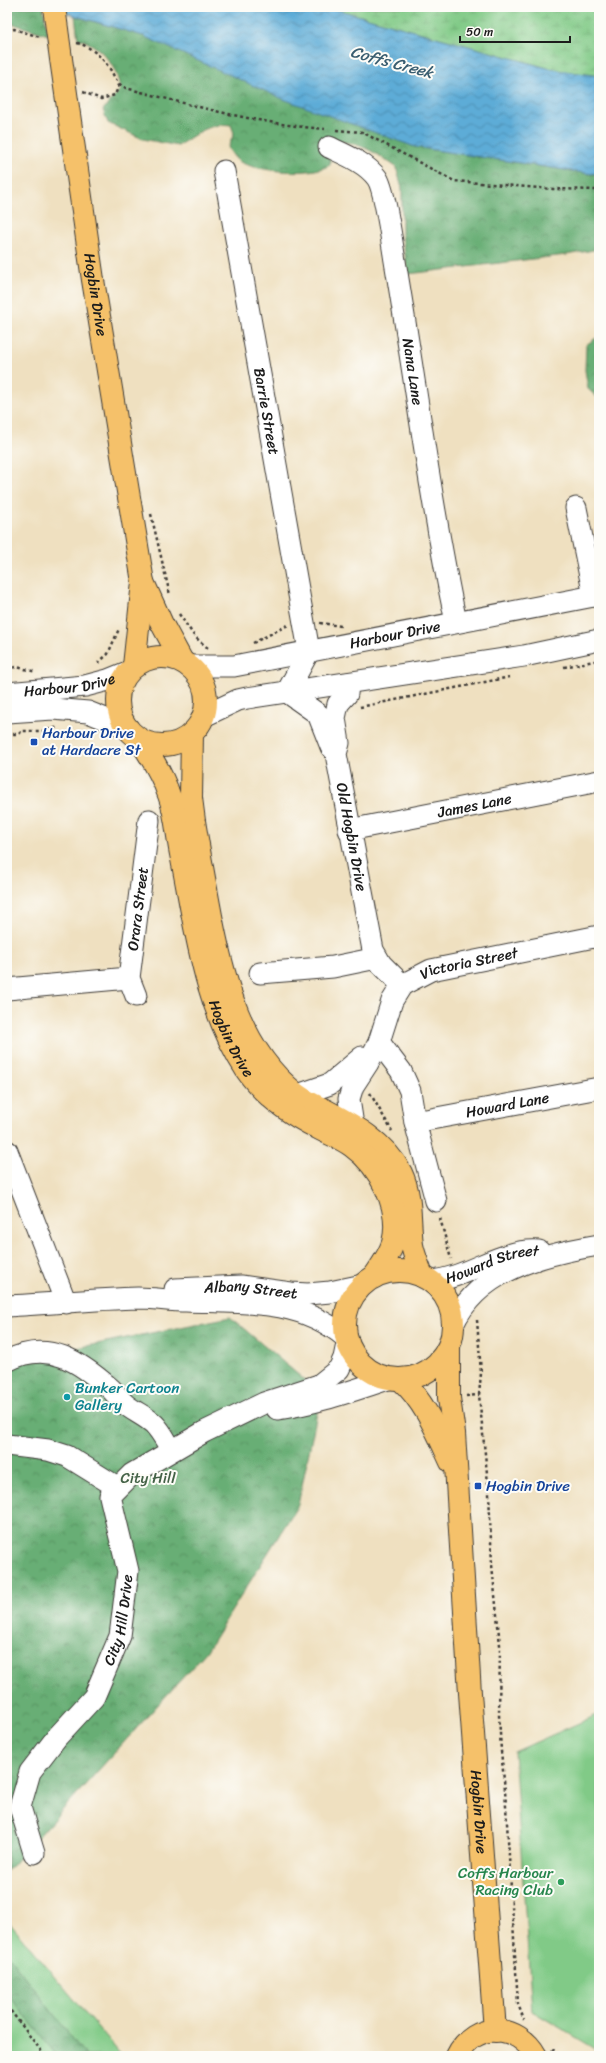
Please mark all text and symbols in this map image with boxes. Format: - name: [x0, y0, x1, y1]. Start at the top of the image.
- scale bar: [460, 18, 570, 44]
- text: 50 m: [466, 21, 493, 43]
- water label: Coffs Creek: [347, 37, 438, 87]
- street label: Hogbin Drive: [76, 251, 115, 338]
- street label: Nana Lane: [395, 336, 431, 407]
- street label: Barrie Street: [246, 366, 287, 457]
- street label: Harbour Drive: [347, 613, 443, 656]
- street label: Harbour Drive: [23, 665, 120, 704]
- place label: Harbour Drive at Hardacre St: [42, 720, 141, 763]
- marker: Harbour Drive at Hardacre St: [29, 737, 39, 747]
- street label: Old Hogbin Drive: [329, 781, 375, 894]
- street label: James Lane: [434, 785, 514, 826]
- street label: Orara Street: [120, 865, 156, 952]
- street label: Victoria Street: [415, 940, 521, 987]
- street label: Hogbin Drive: [201, 996, 261, 1083]
- street label: Howard Lane: [464, 1084, 552, 1125]
- street label: Howard Street: [442, 1238, 540, 1291]
- street label: Albany Street: [203, 1273, 298, 1306]
- place label: Bunker Cartoon Gallery: [75, 1375, 179, 1418]
- marker: Bunker Cartoon Gallery: [62, 1392, 72, 1402]
- park label: City Hill: [120, 1465, 176, 1491]
- place label: Hogbin Drive: [486, 1473, 570, 1499]
- marker: Hogbin Drive: [473, 1481, 483, 1491]
- street label: City Hill Drive: [96, 1573, 141, 1670]
- street label: Hogbin Drive: [463, 1769, 495, 1855]
- place label: Coffs Harbour Racing Club: [458, 1860, 554, 1903]
- marker: Coffs Harbour Racing Club: [556, 1877, 566, 1887]

